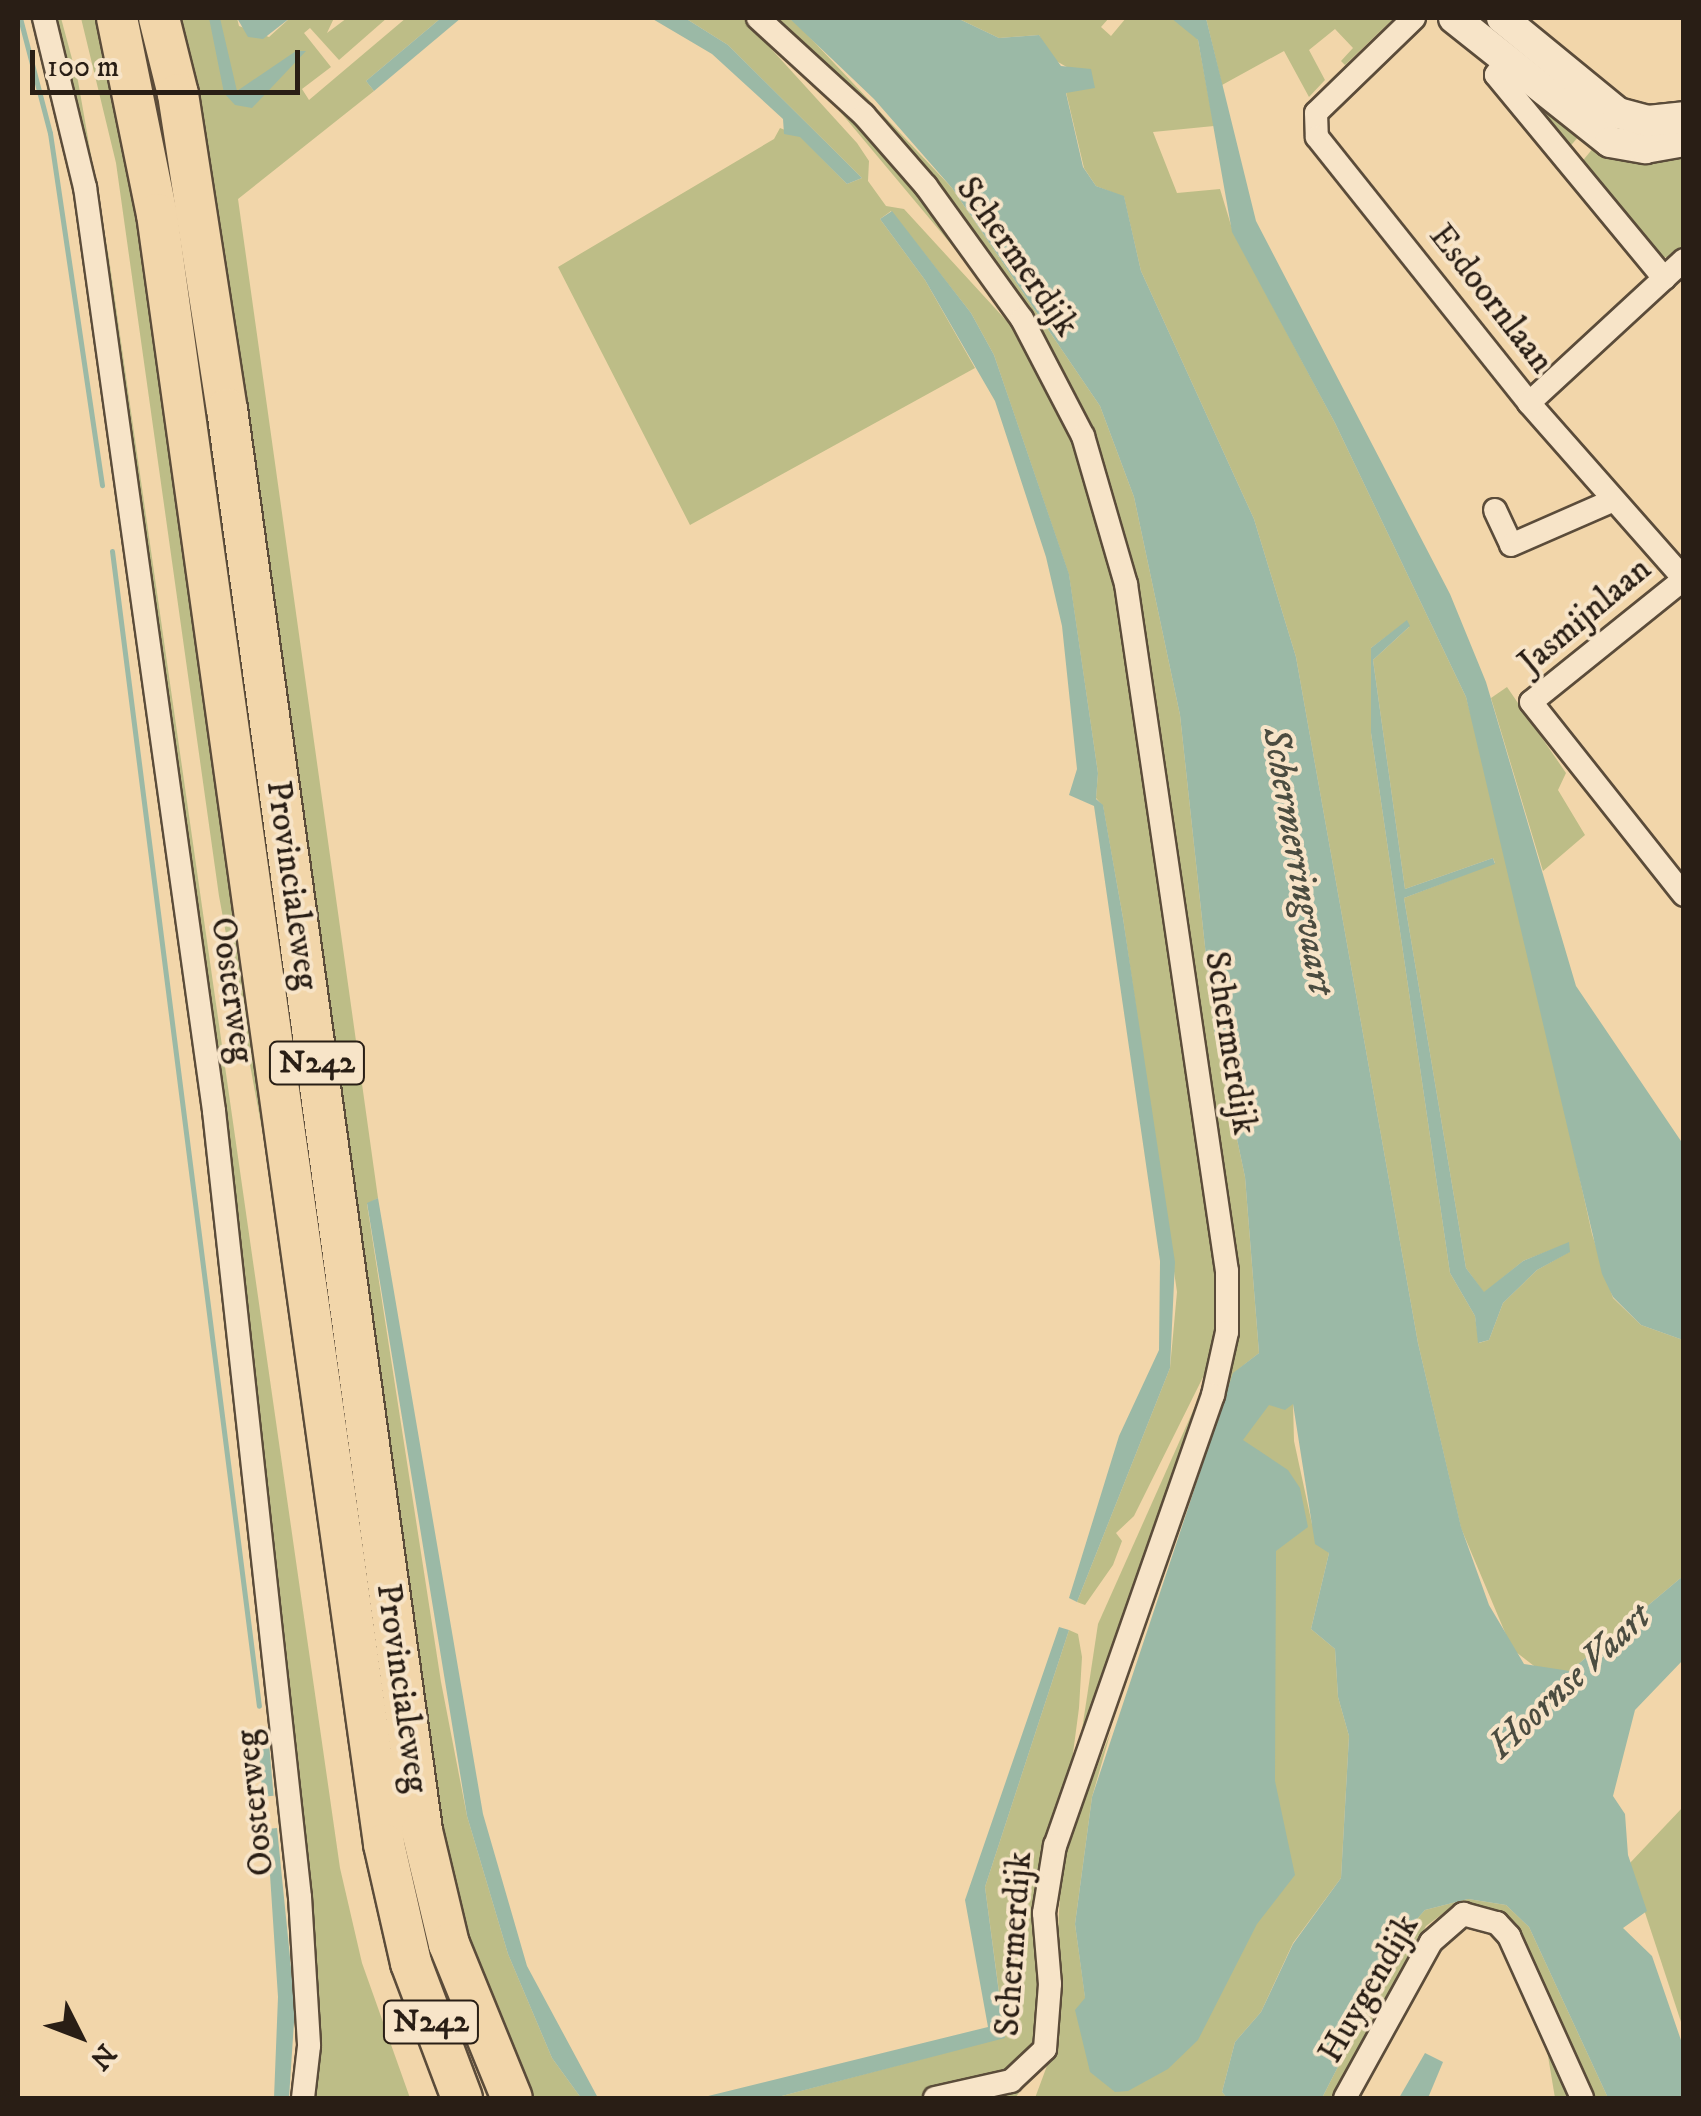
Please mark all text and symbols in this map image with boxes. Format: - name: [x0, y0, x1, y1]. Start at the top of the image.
- scale bar: [35, 30, 305, 92]
- text: 100 m: [47, 49, 119, 86]
- street label: Schermerdijk: [947, 169, 1087, 345]
- street label: Esdoornlaan: [1420, 216, 1562, 382]
- street label: Jasmijnlaan: [1510, 548, 1660, 684]
- water label: Schermerringvaart: [1251, 724, 1343, 998]
- street label: Provincialeweg: [257, 778, 327, 992]
- street label: Oosterweg: [201, 915, 263, 1065]
- street label: Schermerdijk: [1195, 948, 1265, 1138]
- road number: N242: [267, 1036, 367, 1090]
- street label: Provincialeweg: [367, 1581, 437, 1795]
- water label: Hoornse Vaart: [1479, 1595, 1661, 1769]
- street label: Oosterweg: [226, 1728, 284, 1878]
- street label: Schermerdijk: [987, 1850, 1041, 2038]
- street label: Huygendijk: [1310, 1907, 1428, 2071]
- north arrow: [30, 1986, 130, 2086]
- road number: N242: [381, 1995, 481, 2049]
- text: N: [82, 2036, 123, 2077]

